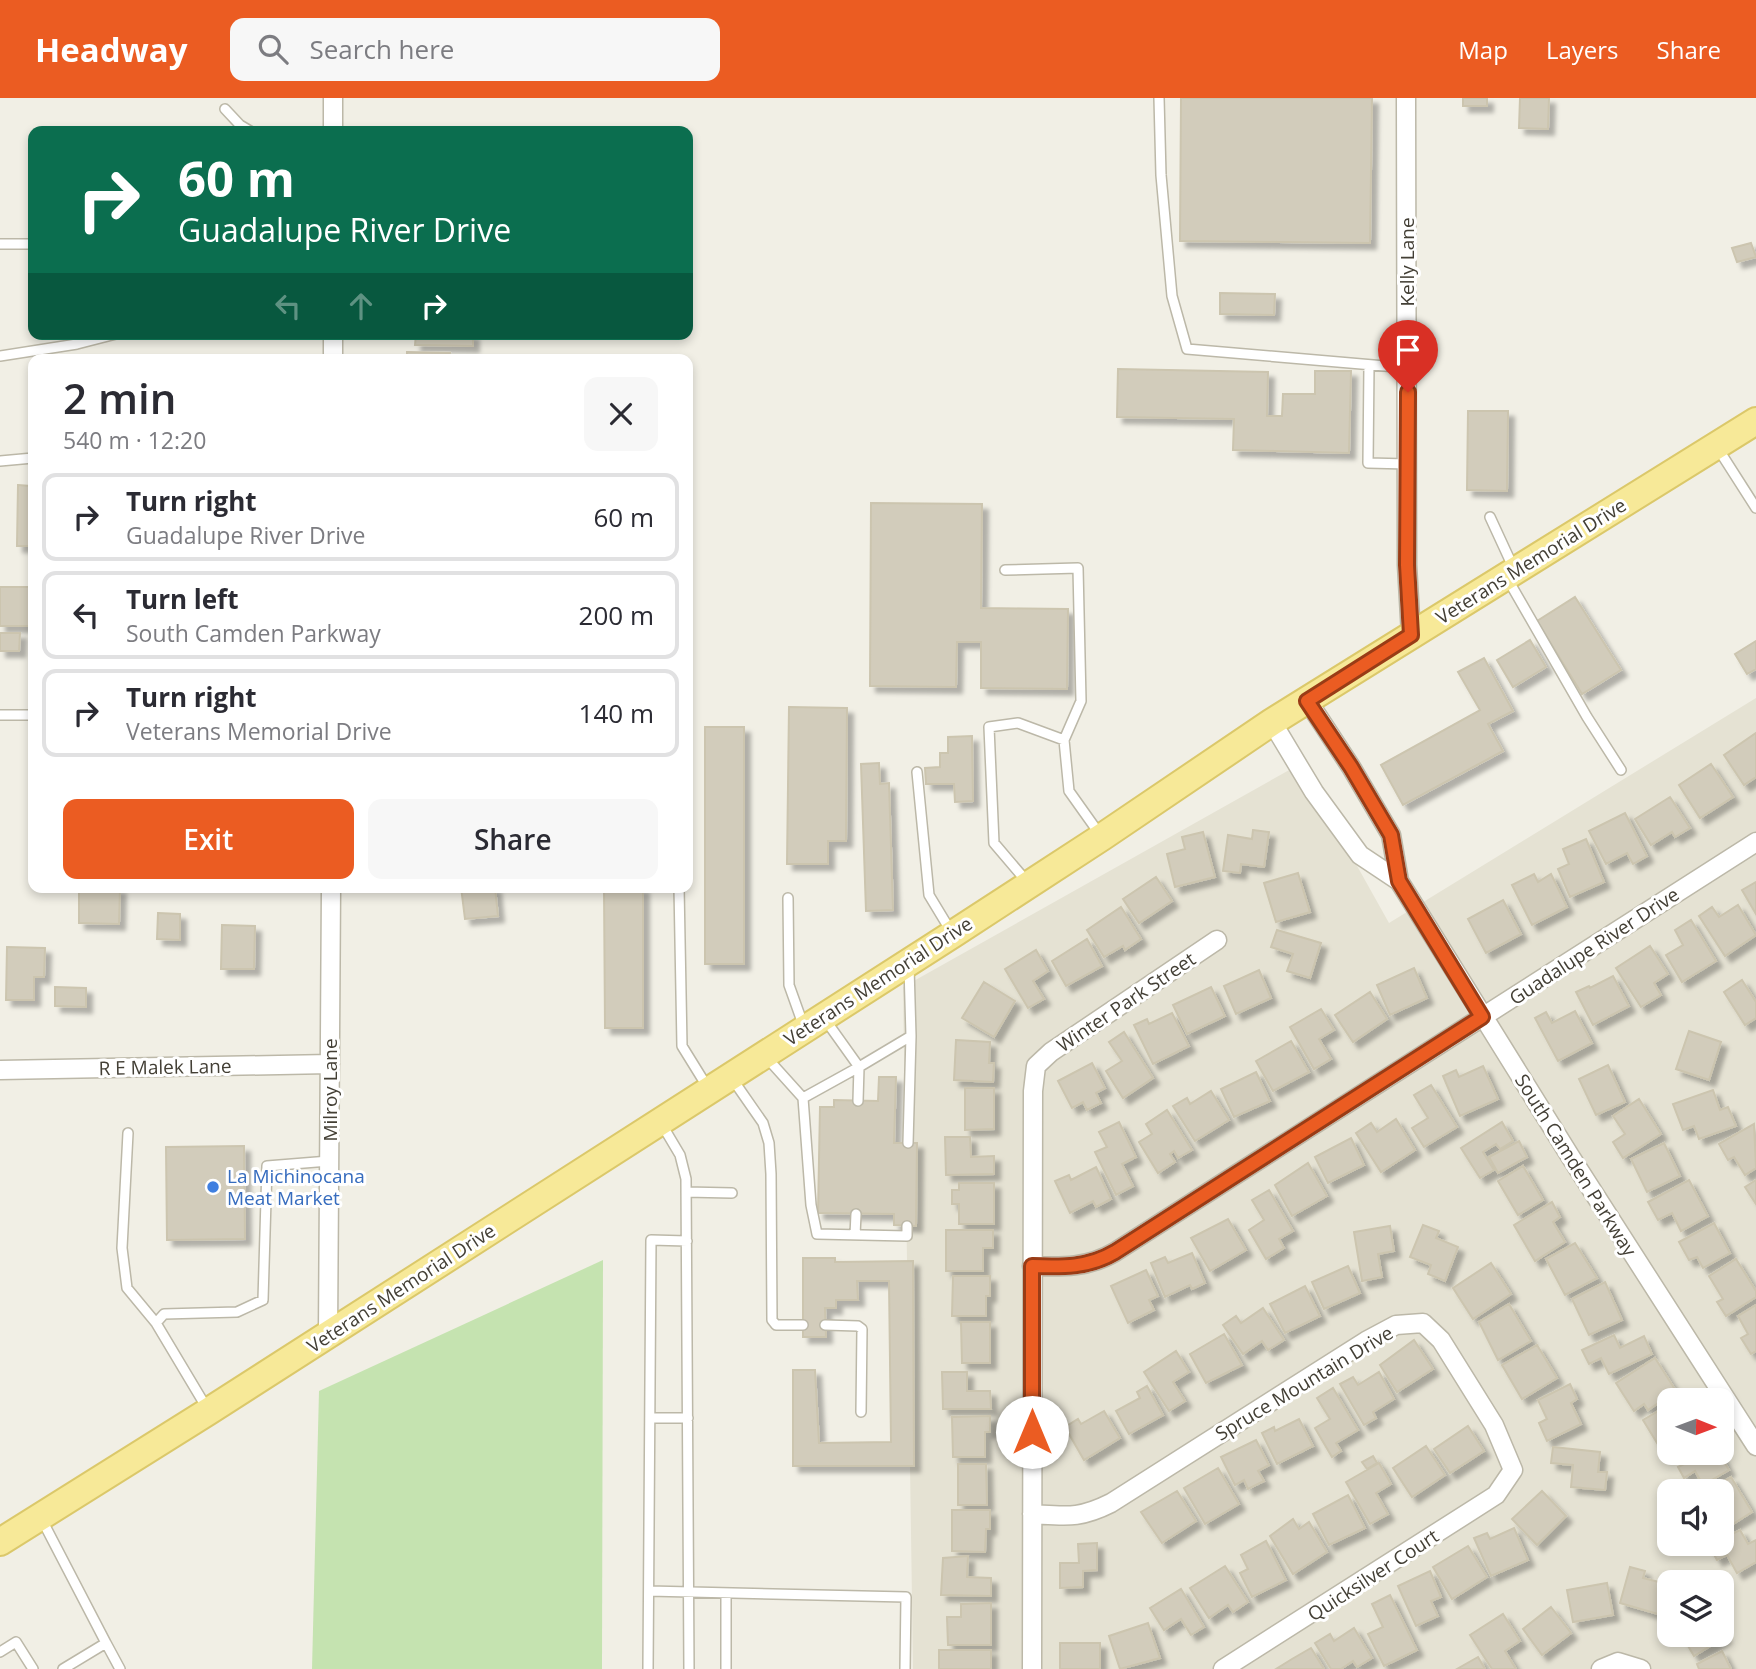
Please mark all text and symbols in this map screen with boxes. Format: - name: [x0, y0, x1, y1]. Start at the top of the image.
- search box: [230, 18, 720, 81]
- text: Headway: [35, 27, 188, 72]
- icon: search: [254, 30, 292, 68]
- text: Search here: [310, 31, 454, 67]
- text: Map: [1458, 33, 1508, 66]
- text: Layers: [1546, 33, 1619, 66]
- text: Share: [1657, 33, 1721, 66]
- text: 60 m: [178, 145, 295, 211]
- icon: right: [63, 154, 154, 245]
- text: Guadalupe River Drive: [178, 208, 511, 251]
- street label: Kelly Lane: [1394, 217, 1420, 307]
- icon: left: [269, 287, 307, 325]
- icon: ahead: [342, 287, 380, 325]
- icon: right: [415, 287, 453, 325]
- pin: [1378, 320, 1438, 392]
- icon: arrive: [1389, 331, 1427, 369]
- text: 2 min: [63, 369, 176, 426]
- button: close: [584, 377, 658, 451]
- text: 540 m · 12:20: [63, 424, 206, 456]
- text: Turn right: [126, 483, 257, 519]
- street label: Veterans Memorial Drive: [1431, 492, 1631, 630]
- icon: right: [67, 498, 105, 536]
- text: 60 m: [593, 499, 654, 535]
- text: Guadalupe River Drive: [126, 519, 365, 551]
- text: Turn left: [126, 581, 238, 617]
- icon: left: [67, 596, 105, 634]
- text: 200 m: [579, 597, 654, 633]
- text: South Camden Parkway: [126, 617, 381, 649]
- text: Turn right: [126, 679, 257, 715]
- icon: right: [67, 694, 105, 732]
- text: 140 m: [579, 695, 654, 731]
- text: Veterans Memorial Drive: [126, 715, 392, 747]
- button: Exit: [63, 799, 354, 879]
- button: Share: [368, 799, 658, 879]
- street label: Guadalupe River Drive: [1504, 881, 1684, 1011]
- street label: Veterans Memorial Drive: [779, 910, 977, 1052]
- street label: Winter Park Street: [1052, 946, 1201, 1058]
- street label: Milroy Lane: [317, 1038, 343, 1142]
- street label: R E Malek Lane: [98, 1053, 232, 1081]
- street label: South Camden Parkway: [1509, 1069, 1643, 1262]
- place label: La Michinocana Meat Market: [227, 1163, 365, 1211]
- marker: La Michinocana Meat Market: [205, 1179, 221, 1195]
- street label: Veterans Memorial Drive: [302, 1217, 500, 1359]
- street label: Spruce Mountain Drive: [1210, 1320, 1398, 1446]
- north arrow: [1657, 1388, 1734, 1465]
- map controls: [1657, 1388, 1734, 1647]
- position arrow: [995, 1395, 1069, 1469]
- button: sound: [1657, 1479, 1734, 1556]
- street label: Quicksilver Court: [1302, 1523, 1444, 1627]
- button: layers: [1657, 1570, 1734, 1647]

